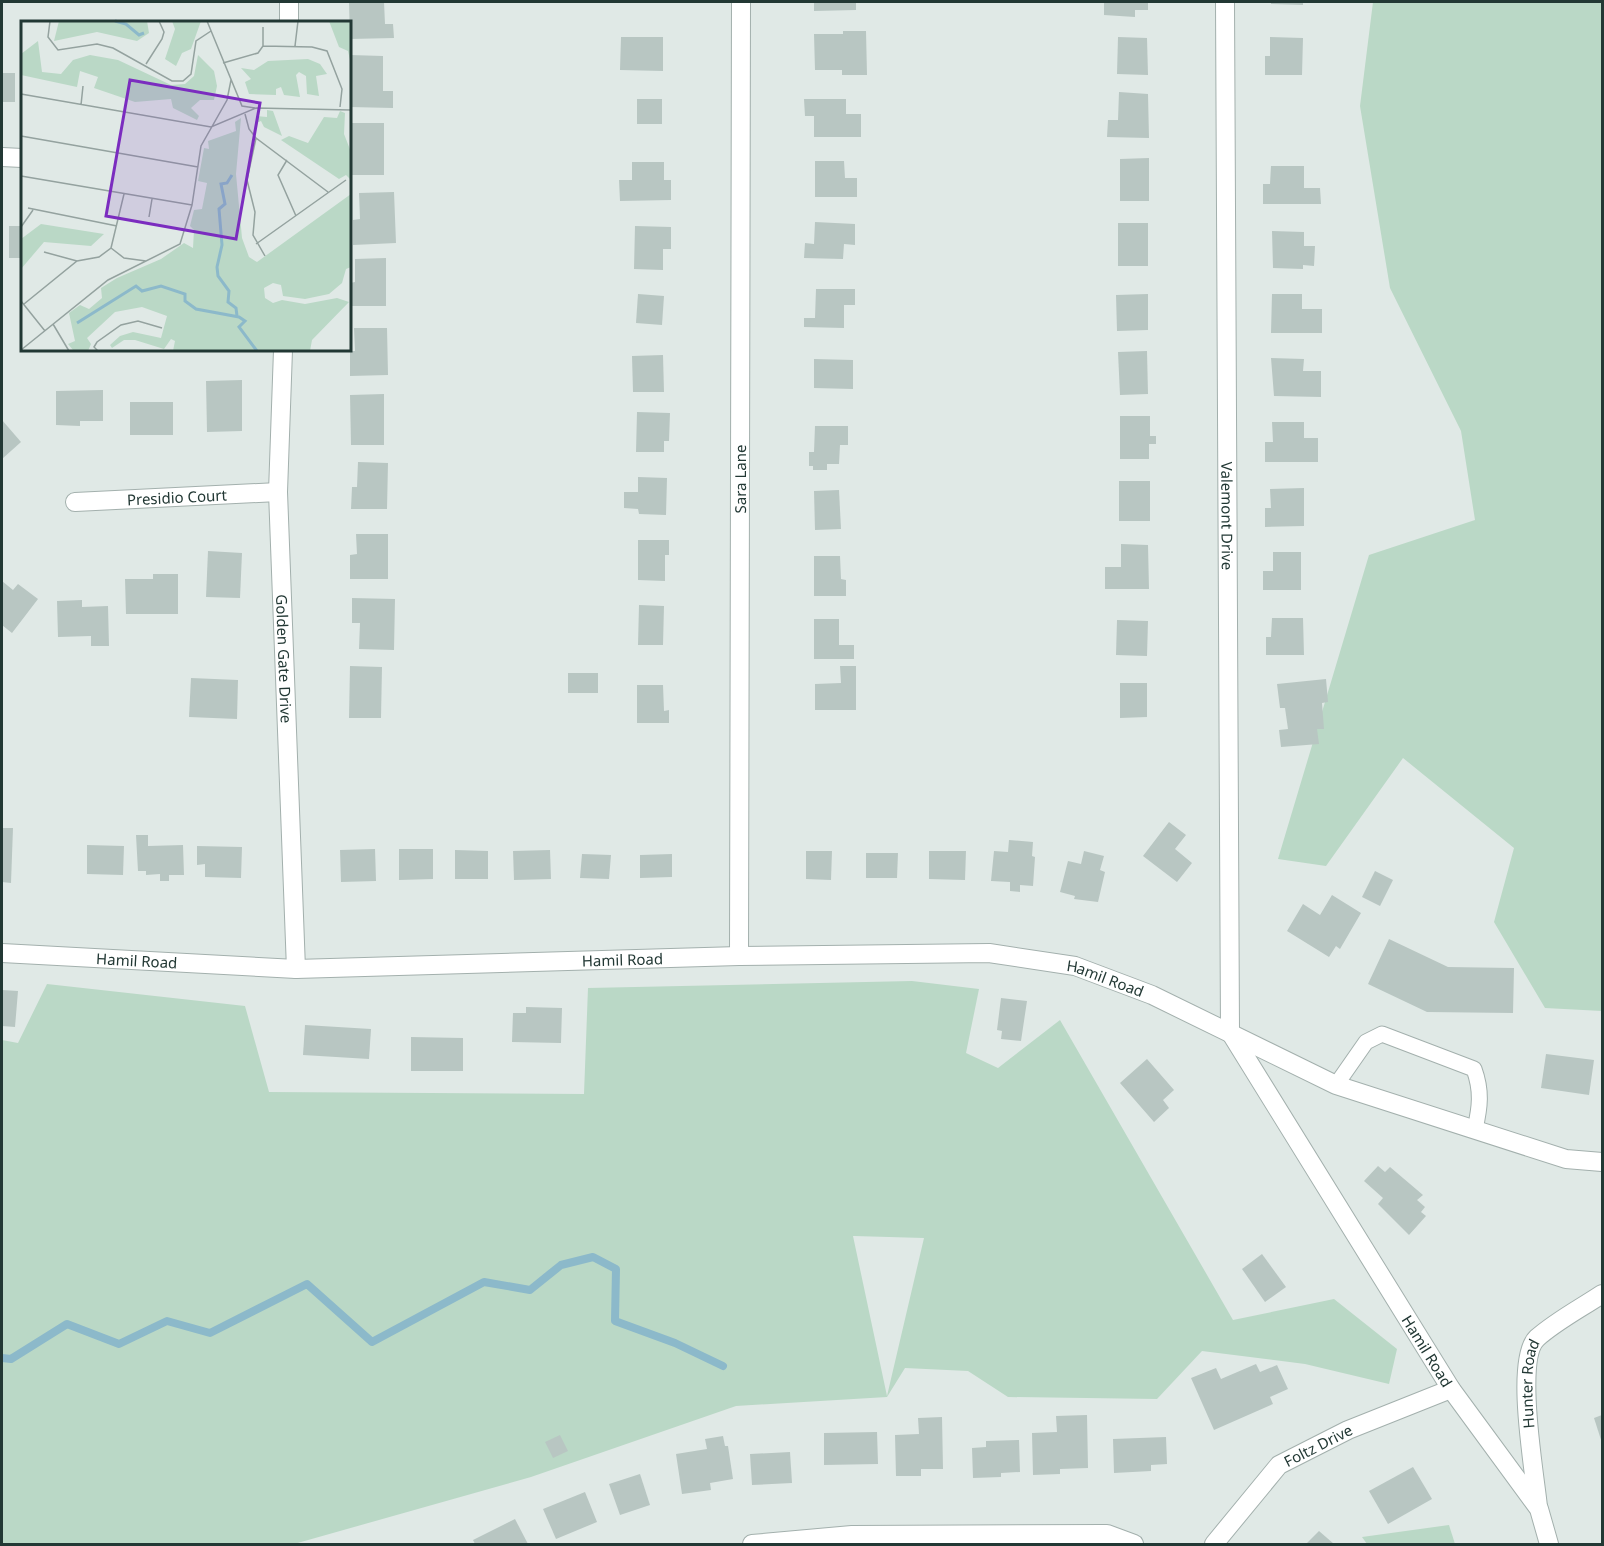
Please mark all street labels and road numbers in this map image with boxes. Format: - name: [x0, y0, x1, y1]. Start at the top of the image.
- street label: Sara Lane: [730, 445, 750, 513]
- street label: Valemont Drive: [1217, 462, 1238, 570]
- street label: Presidio Court: [126, 485, 228, 509]
- street label: Golden Gate Drive: [272, 594, 297, 724]
- street label: Hamil Road: [96, 948, 178, 973]
- street label: Hamil Road: [581, 948, 663, 971]
- street label: Hamil Road: [1065, 955, 1147, 1001]
- street label: Hamil Road: [1397, 1311, 1457, 1391]
- street label: Hunter Road: [1516, 1335, 1544, 1429]
- street label: Foltz Drive: [1280, 1420, 1356, 1471]

